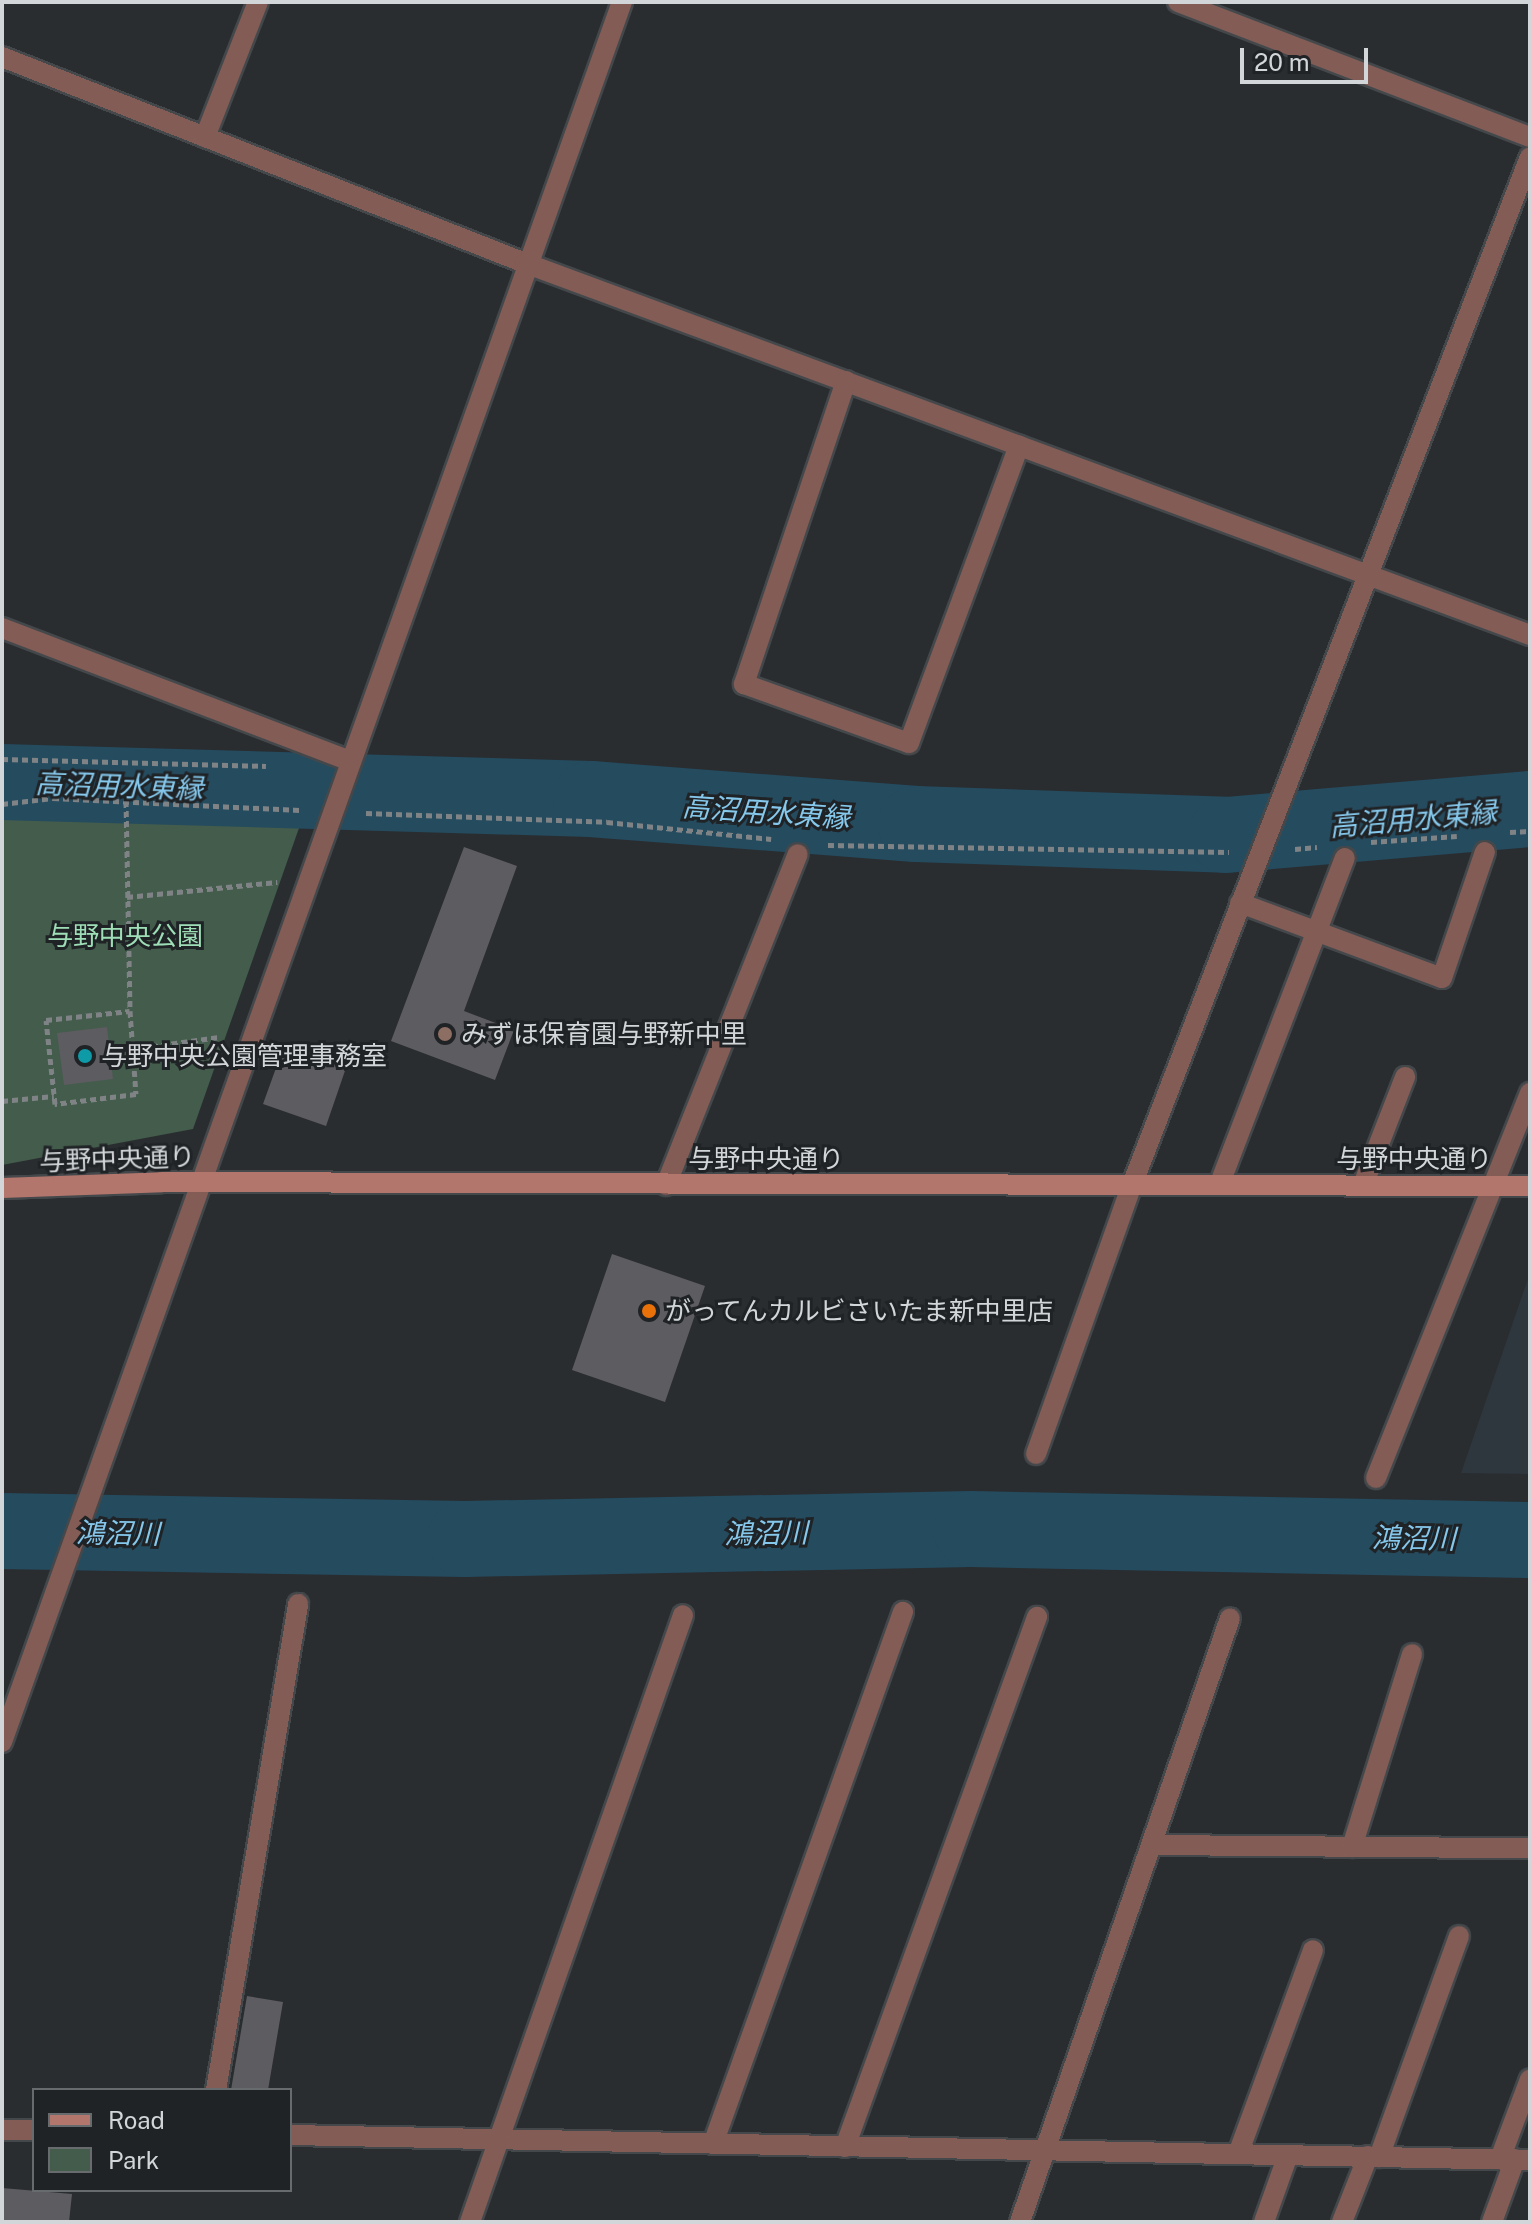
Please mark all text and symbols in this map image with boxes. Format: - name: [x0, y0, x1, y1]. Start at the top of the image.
- scale bar: [1244, 32, 1372, 82]
- text: 20 m: [1254, 48, 1310, 76]
- water label: 高沼用水東縁: [34, 766, 204, 806]
- water label: 高沼用水東縁: [681, 789, 851, 835]
- water label: 高沼用水東縁: [1328, 795, 1498, 843]
- park label: 与野中央公園: [47, 920, 203, 952]
- place label: みずほ保育園与野新中里: [461, 1018, 747, 1050]
- marker: みずほ保育園与野新中里: [436, 1025, 454, 1043]
- place label: 与野中央公園管理事務室: [101, 1040, 387, 1072]
- marker: 与野中央公園管理事務室: [76, 1047, 94, 1065]
- street label: 与野中央通り: [39, 1141, 195, 1177]
- street label: 与野中央通り: [688, 1143, 844, 1175]
- street label: 与野中央通り: [1336, 1143, 1492, 1175]
- place label: がってんカルビさいたま新中里店: [665, 1295, 1055, 1327]
- marker: がってんカルビさいたま新中里店: [640, 1302, 658, 1320]
- water label: 鴻沼川: [76, 1515, 160, 1551]
- water label: 鴻沼川: [724, 1515, 808, 1551]
- water label: 鴻沼川: [1372, 1520, 1456, 1556]
- legend: [32, 2088, 292, 2192]
- text: Road: [108, 2106, 165, 2134]
- text: Park: [108, 2146, 159, 2174]

